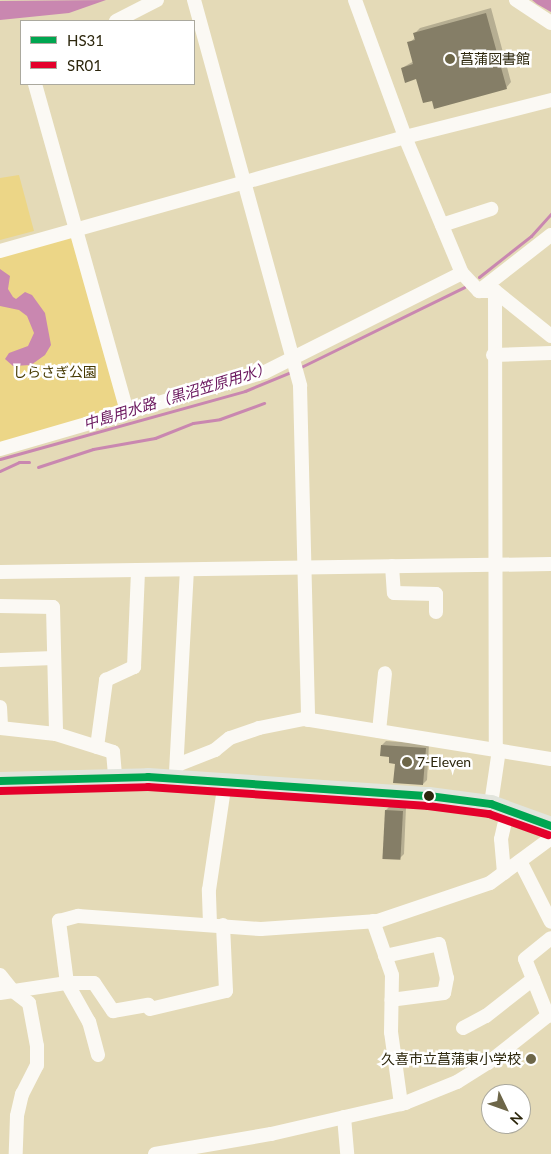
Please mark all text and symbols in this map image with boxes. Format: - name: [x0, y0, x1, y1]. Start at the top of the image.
- legend: [20, 20, 195, 85]
- text: HS31: [67, 31, 104, 49]
- place label: 菖蒲図書館: [460, 51, 530, 67]
- marker: 菖蒲図書館: [444, 53, 456, 65]
- text: SR01: [67, 56, 102, 74]
- water label: 中島用水路（黒沼笠原用水）: [81, 359, 273, 433]
- park label: しらさぎ公園: [13, 364, 97, 380]
- place label: 7-Eleven: [417, 754, 471, 770]
- marker: 7-Eleven: [401, 756, 413, 768]
- unlabelled marker: [424, 791, 434, 801]
- place label: 久喜市立菖蒲東小学校: [381, 1051, 521, 1067]
- marker: 久喜市立菖蒲東小学校: [525, 1053, 537, 1065]
- north arrow: [481, 1084, 531, 1134]
- text: N: [507, 1109, 527, 1128]

